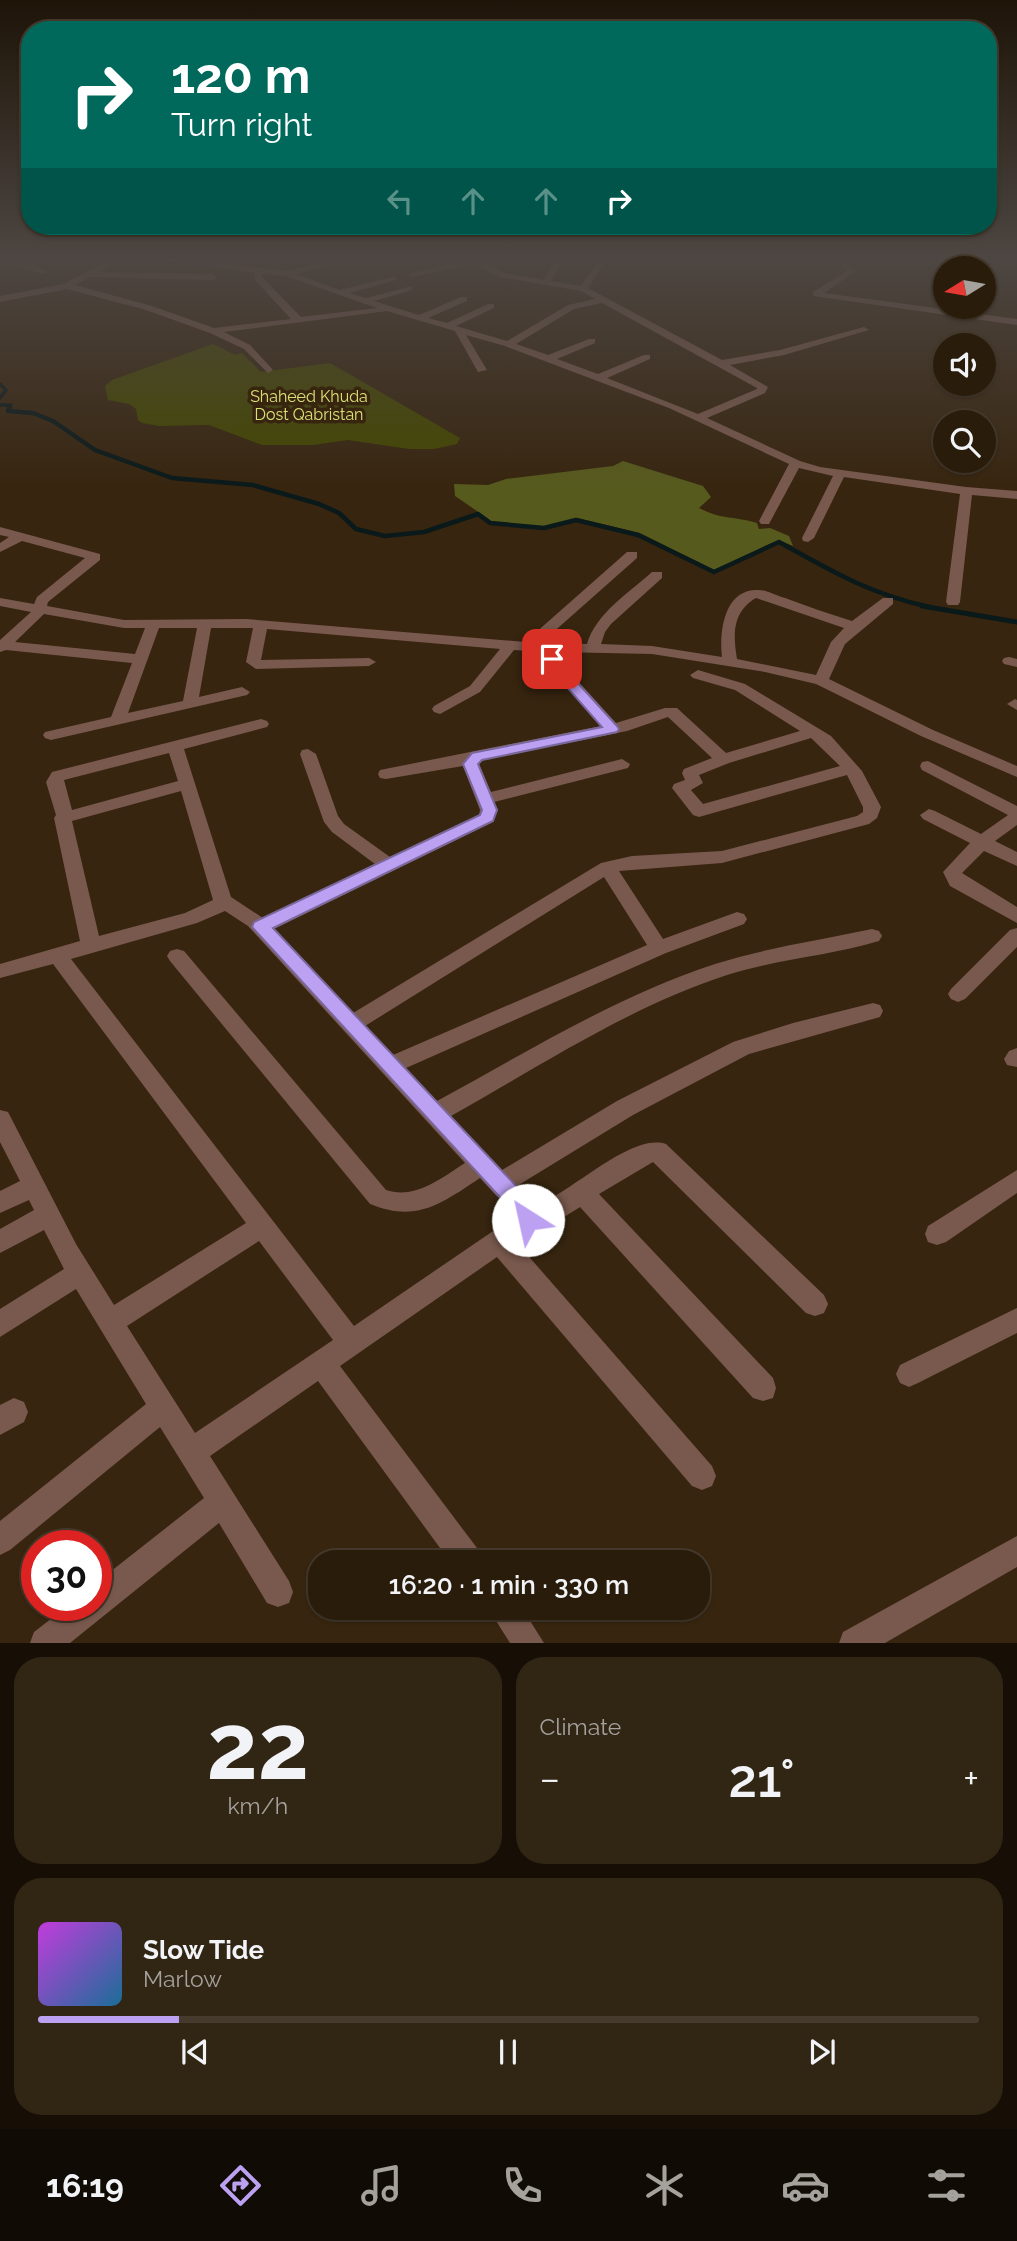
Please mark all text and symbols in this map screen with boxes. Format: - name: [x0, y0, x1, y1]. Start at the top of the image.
- text: 120 m: [171, 47, 310, 104]
- icon: right: [56, 49, 147, 140]
- text: Turn right: [171, 106, 312, 143]
- icon: left: [381, 182, 419, 220]
- icon: ahead: [454, 182, 492, 220]
- icon: ahead: [527, 182, 565, 220]
- icon: right: [600, 182, 638, 220]
- north arrow: [933, 256, 996, 318]
- map controls: [933, 256, 996, 473]
- button: sound: [933, 333, 996, 396]
- park label: Shaheed Khuda Dost Qabristan: [250, 387, 368, 424]
- button: search: [933, 410, 996, 473]
- pin: [522, 629, 582, 689]
- icon: arrive: [533, 640, 571, 678]
- position arrow: [491, 1183, 565, 1257]
- speed limit sign: 30: [21, 1530, 112, 1621]
- text: 16:20 · 1 min · 330 m: [389, 1570, 629, 1600]
- text: 22: [206, 1693, 309, 1800]
- text: Climate: [540, 1713, 621, 1740]
- text: 21°: [728, 1748, 795, 1809]
- text: −: [540, 1756, 560, 1801]
- text: +: [963, 1756, 979, 1801]
- text: km/h: [227, 1792, 288, 1819]
- text: Slow Tide: [143, 1935, 264, 1965]
- text: Marlow: [143, 1965, 222, 1992]
- icon: previous: [176, 2033, 214, 2071]
- icon: pause: [489, 2033, 527, 2071]
- icon: next: [803, 2033, 841, 2071]
- icon: directions: [216, 2161, 265, 2210]
- icon: music: [357, 2161, 406, 2210]
- icon: phone: [498, 2161, 547, 2210]
- icon: climate: [640, 2161, 689, 2210]
- icon: car: [781, 2161, 830, 2210]
- icon: filters: [922, 2161, 971, 2210]
- text: 16:19: [46, 2167, 124, 2204]

